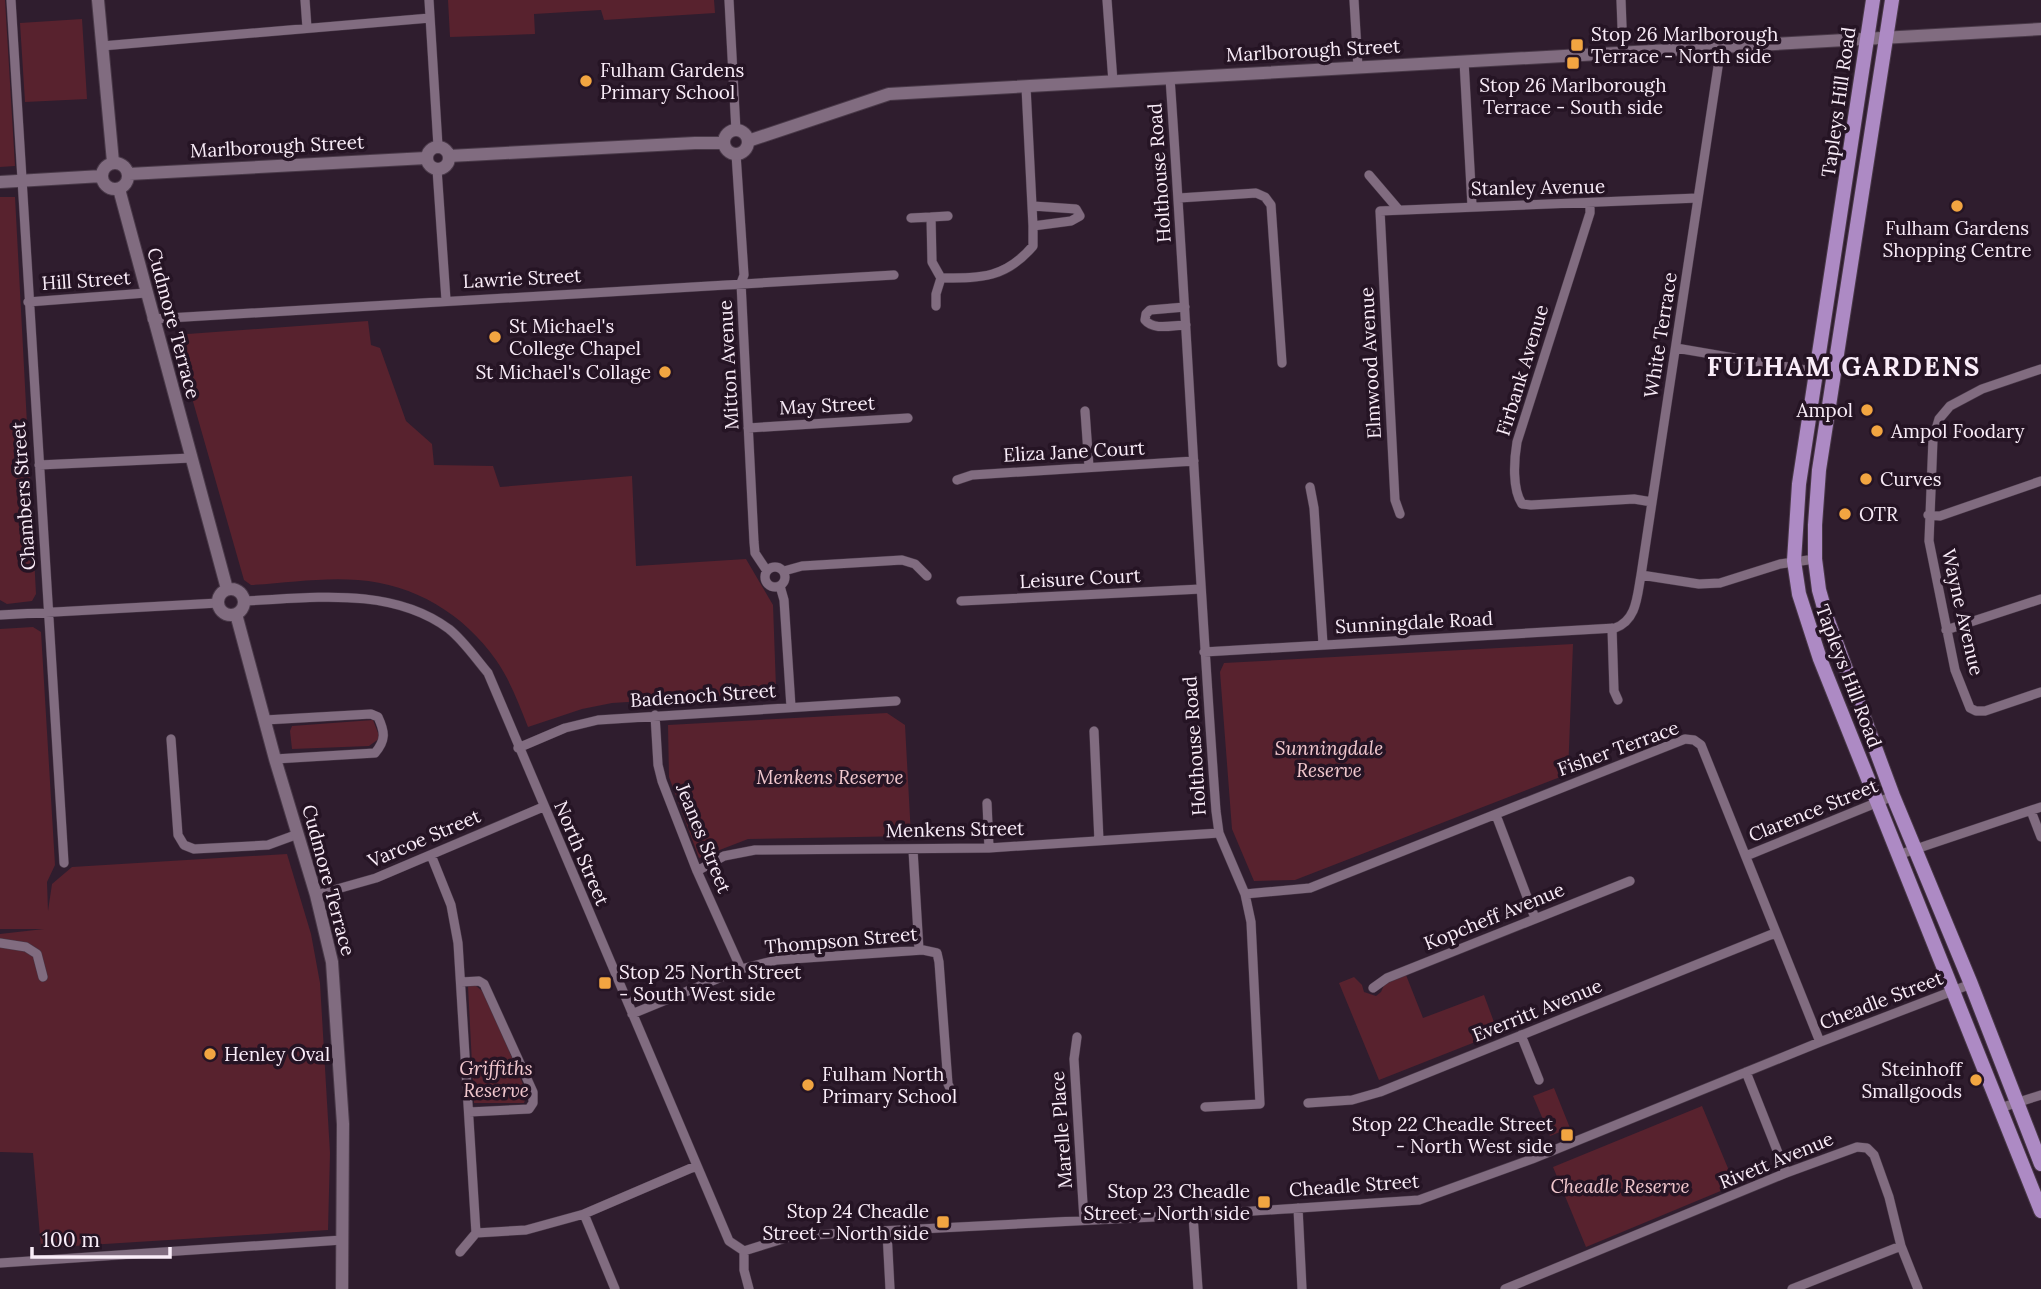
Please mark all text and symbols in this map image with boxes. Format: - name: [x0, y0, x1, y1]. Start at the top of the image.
- place label: Stop 26 Marlborough Terrace - North side: [1591, 22, 1778, 68]
- street label: Tapleys Hill Road: [1816, 25, 1860, 179]
- street label: Marlborough Street: [1225, 33, 1401, 67]
- marker: Stop 26 Marlborough Terrace - North side: [1569, 37, 1585, 53]
- marker: Stop 26 Marlborough Terrace - South side: [1565, 55, 1581, 71]
- place label: Fulham Gardens Primary School: [600, 58, 744, 104]
- marker: Fulham Gardens Primary School: [578, 73, 594, 89]
- place label: Stop 26 Marlborough Terrace - South side: [1479, 73, 1667, 119]
- street label: Holthouse Road: [1142, 102, 1176, 244]
- street label: Marlborough Street: [189, 129, 365, 163]
- street label: Stanley Avenue: [1471, 174, 1605, 200]
- marker: Fulham Gardens Shopping Centre: [1949, 198, 1965, 214]
- place label: Fulham Gardens Shopping Centre: [1882, 216, 2032, 262]
- street label: Cudmore Terrace: [142, 245, 206, 401]
- street label: Lawrie Street: [462, 263, 583, 293]
- street label: Hill Street: [41, 265, 132, 295]
- street label: White Terrace: [1638, 270, 1682, 400]
- street label: Elmwood Avenue: [1354, 286, 1386, 440]
- street label: Mitton Avenue: [713, 299, 743, 431]
- street label: Firbank Avenue: [1491, 302, 1553, 438]
- place label: St Michael's College Chapel: [509, 314, 641, 360]
- marker: St Michael's College Chapel: [487, 329, 503, 345]
- district label: FULHAM GARDENS: [1707, 350, 1981, 383]
- place label: St Michael's Collage: [475, 360, 651, 384]
- marker: St Michael's Collage: [657, 364, 673, 380]
- street label: May Street: [778, 390, 876, 419]
- place label: Ampol: [1795, 398, 1853, 422]
- marker: Ampol: [1859, 402, 1875, 418]
- place label: Ampol Foodary: [1890, 419, 2025, 443]
- street label: Chambers Street: [6, 420, 40, 571]
- marker: Ampol Foodary: [1869, 423, 1885, 439]
- street label: Eliza Jane Court: [1003, 435, 1146, 467]
- place label: Curves: [1880, 467, 1942, 491]
- marker: Curves: [1858, 471, 1874, 487]
- place label: OTR: [1859, 502, 1898, 526]
- marker: OTR: [1837, 506, 1853, 522]
- street label: Wayne Avenue: [1937, 546, 1989, 678]
- street label: Leisure Court: [1019, 563, 1142, 593]
- street label: Tapleys Hill Road: [1811, 601, 1887, 751]
- street label: Sunningdale Road: [1334, 606, 1494, 638]
- street label: Holthouse Road: [1177, 675, 1211, 817]
- street label: Badenoch Street: [629, 678, 777, 712]
- street label: Fisher Terrace: [1554, 715, 1682, 781]
- park label: Sunningdale Reserve: [1275, 736, 1383, 782]
- park label: Menkens Reserve: [756, 765, 904, 789]
- street label: Clarence Street: [1745, 773, 1882, 847]
- street label: Jeanes Street: [671, 779, 737, 897]
- street label: North Street: [549, 797, 615, 910]
- street label: Cudmore Terrace: [297, 802, 361, 958]
- street label: Varcoe Street: [363, 803, 485, 873]
- street label: Menkens Street: [885, 816, 1025, 842]
- street label: Kopcheff Avenue: [1420, 877, 1568, 955]
- street label: Thompson Street: [764, 921, 919, 959]
- place label: Stop 25 North Street - South West side: [619, 960, 802, 1006]
- street label: Cheadle Street: [1816, 965, 1947, 1035]
- street label: Everritt Avenue: [1469, 973, 1605, 1047]
- marker: Stop 25 North Street - South West side: [597, 975, 613, 991]
- place label: Henley Oval: [224, 1042, 330, 1066]
- marker: Henley Oval: [202, 1046, 218, 1062]
- park label: Griffiths Reserve: [459, 1056, 533, 1102]
- place label: Steinhoff Smallgoods: [1861, 1057, 1964, 1103]
- place label: Fulham North Primary School: [822, 1062, 957, 1108]
- street label: Marelle Place: [1045, 1070, 1077, 1190]
- marker: Steinhoff Smallgoods: [1968, 1072, 1984, 1088]
- marker: Fulham North Primary School: [800, 1077, 816, 1093]
- place label: Stop 22 Cheadle Street - North West side: [1352, 1112, 1554, 1158]
- street label: Rivett Avenue: [1715, 1126, 1837, 1194]
- marker: Stop 22 Cheadle Street - North West side: [1559, 1127, 1575, 1143]
- street label: Cheadle Street: [1288, 1168, 1421, 1202]
- park label: Cheadle Reserve: [1550, 1174, 1690, 1198]
- place label: Stop 23 Cheadle Street - North side: [1084, 1179, 1250, 1225]
- marker: Stop 23 Cheadle Street - North side: [1256, 1194, 1272, 1210]
- place label: Stop 24 Cheadle Street - North side: [763, 1199, 929, 1245]
- marker: Stop 24 Cheadle Street - North side: [935, 1214, 951, 1230]
- scale bar: [32, 1216, 170, 1260]
- text: 100 m: [42, 1226, 100, 1253]

